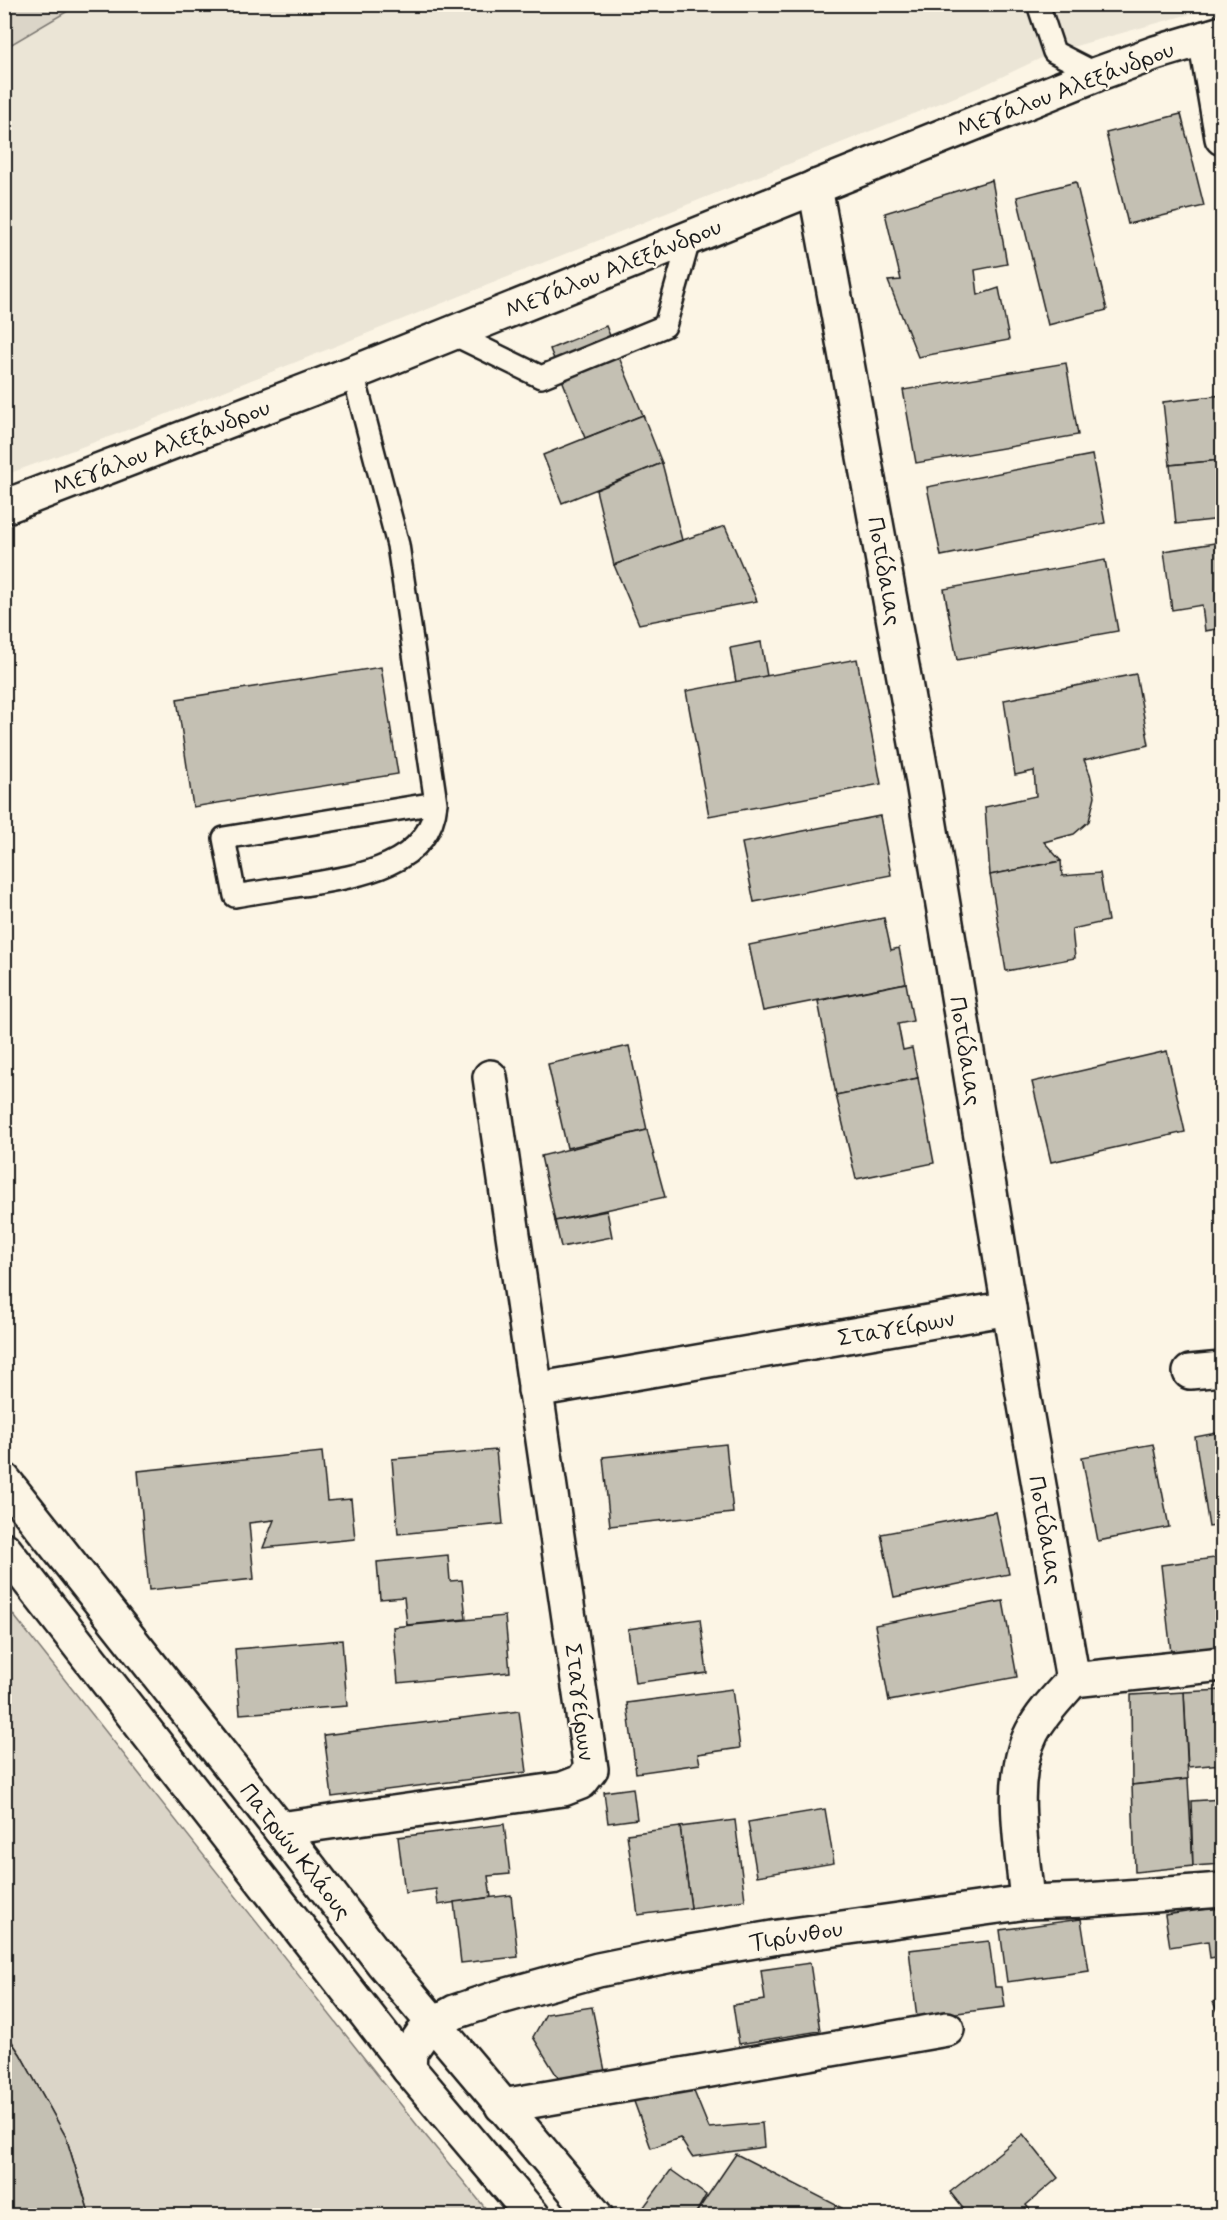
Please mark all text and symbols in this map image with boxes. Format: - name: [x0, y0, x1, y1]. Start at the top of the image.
- street label: Μεγάλου Αλεξάνδρου: [952, 35, 1179, 146]
- street label: Μεγάλου Αλεξάνδρου: [501, 212, 727, 327]
- street label: Μεγάλου Αλεξάνδρου: [48, 393, 275, 504]
- street label: Ποτίδαιας: [859, 514, 908, 628]
- street label: Ποτίδαιας: [941, 994, 988, 1108]
- street label: Σταγείρων: [836, 1304, 957, 1355]
- street label: Ποτίδαιας: [1020, 1473, 1069, 1587]
- street label: Σταγείρων: [556, 1642, 601, 1763]
- street label: Πατρών Κλάους: [232, 1777, 358, 1927]
- street label: Τιρύνθου: [747, 1914, 845, 1959]

